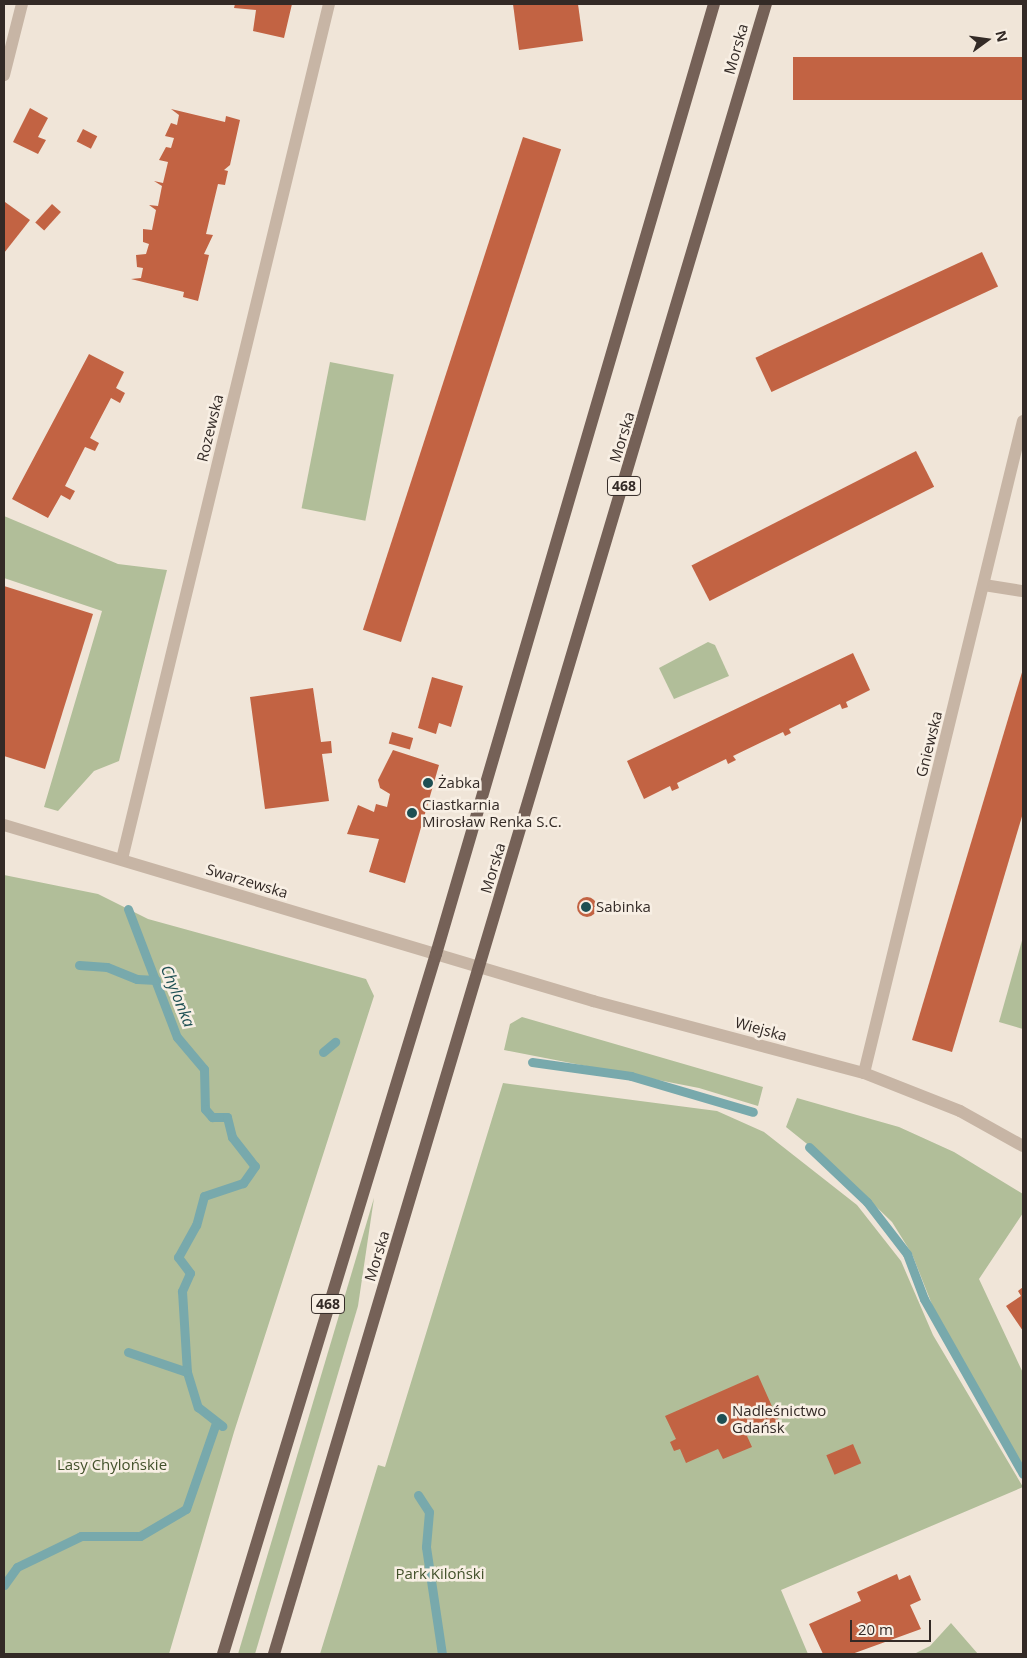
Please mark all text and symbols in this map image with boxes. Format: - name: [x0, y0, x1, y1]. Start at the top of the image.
- north arrow: [962, 15, 1012, 65]
- street label: Morska: [720, 22, 752, 76]
- text: N: [991, 28, 1013, 44]
- street label: Rozewska: [193, 392, 227, 464]
- street label: Morska: [606, 410, 638, 464]
- road number: 468: [606, 474, 642, 498]
- street label: Gniewska: [912, 709, 946, 779]
- place label: Żabka: [438, 774, 480, 792]
- marker: Żabka: [422, 777, 434, 789]
- place label: Ciastkarnia Mirosław Renka S.C.: [422, 795, 562, 830]
- marker: Ciastkarnia Mirosław Renka S.C.: [406, 807, 418, 819]
- street label: Morska: [477, 841, 509, 895]
- street label: Swarzewska: [204, 860, 290, 902]
- place label: Sabinka: [596, 898, 651, 916]
- marker: Sabinka: [580, 901, 592, 913]
- water label: Chylonka: [157, 962, 199, 1030]
- street label: Wiejska: [733, 1013, 789, 1045]
- street label: Morska: [361, 1229, 393, 1283]
- road number: 468: [310, 1292, 346, 1316]
- place label: Nadleśnictwo Gdańsk: [732, 1401, 826, 1436]
- marker: Nadleśnictwo Gdańsk: [716, 1413, 728, 1425]
- park label: Lasy Chylońskie: [57, 1456, 167, 1474]
- park label: Park Kiloński: [395, 1565, 485, 1583]
- scale bar: [852, 1610, 933, 1642]
- text: 20 m: [858, 1619, 893, 1639]

